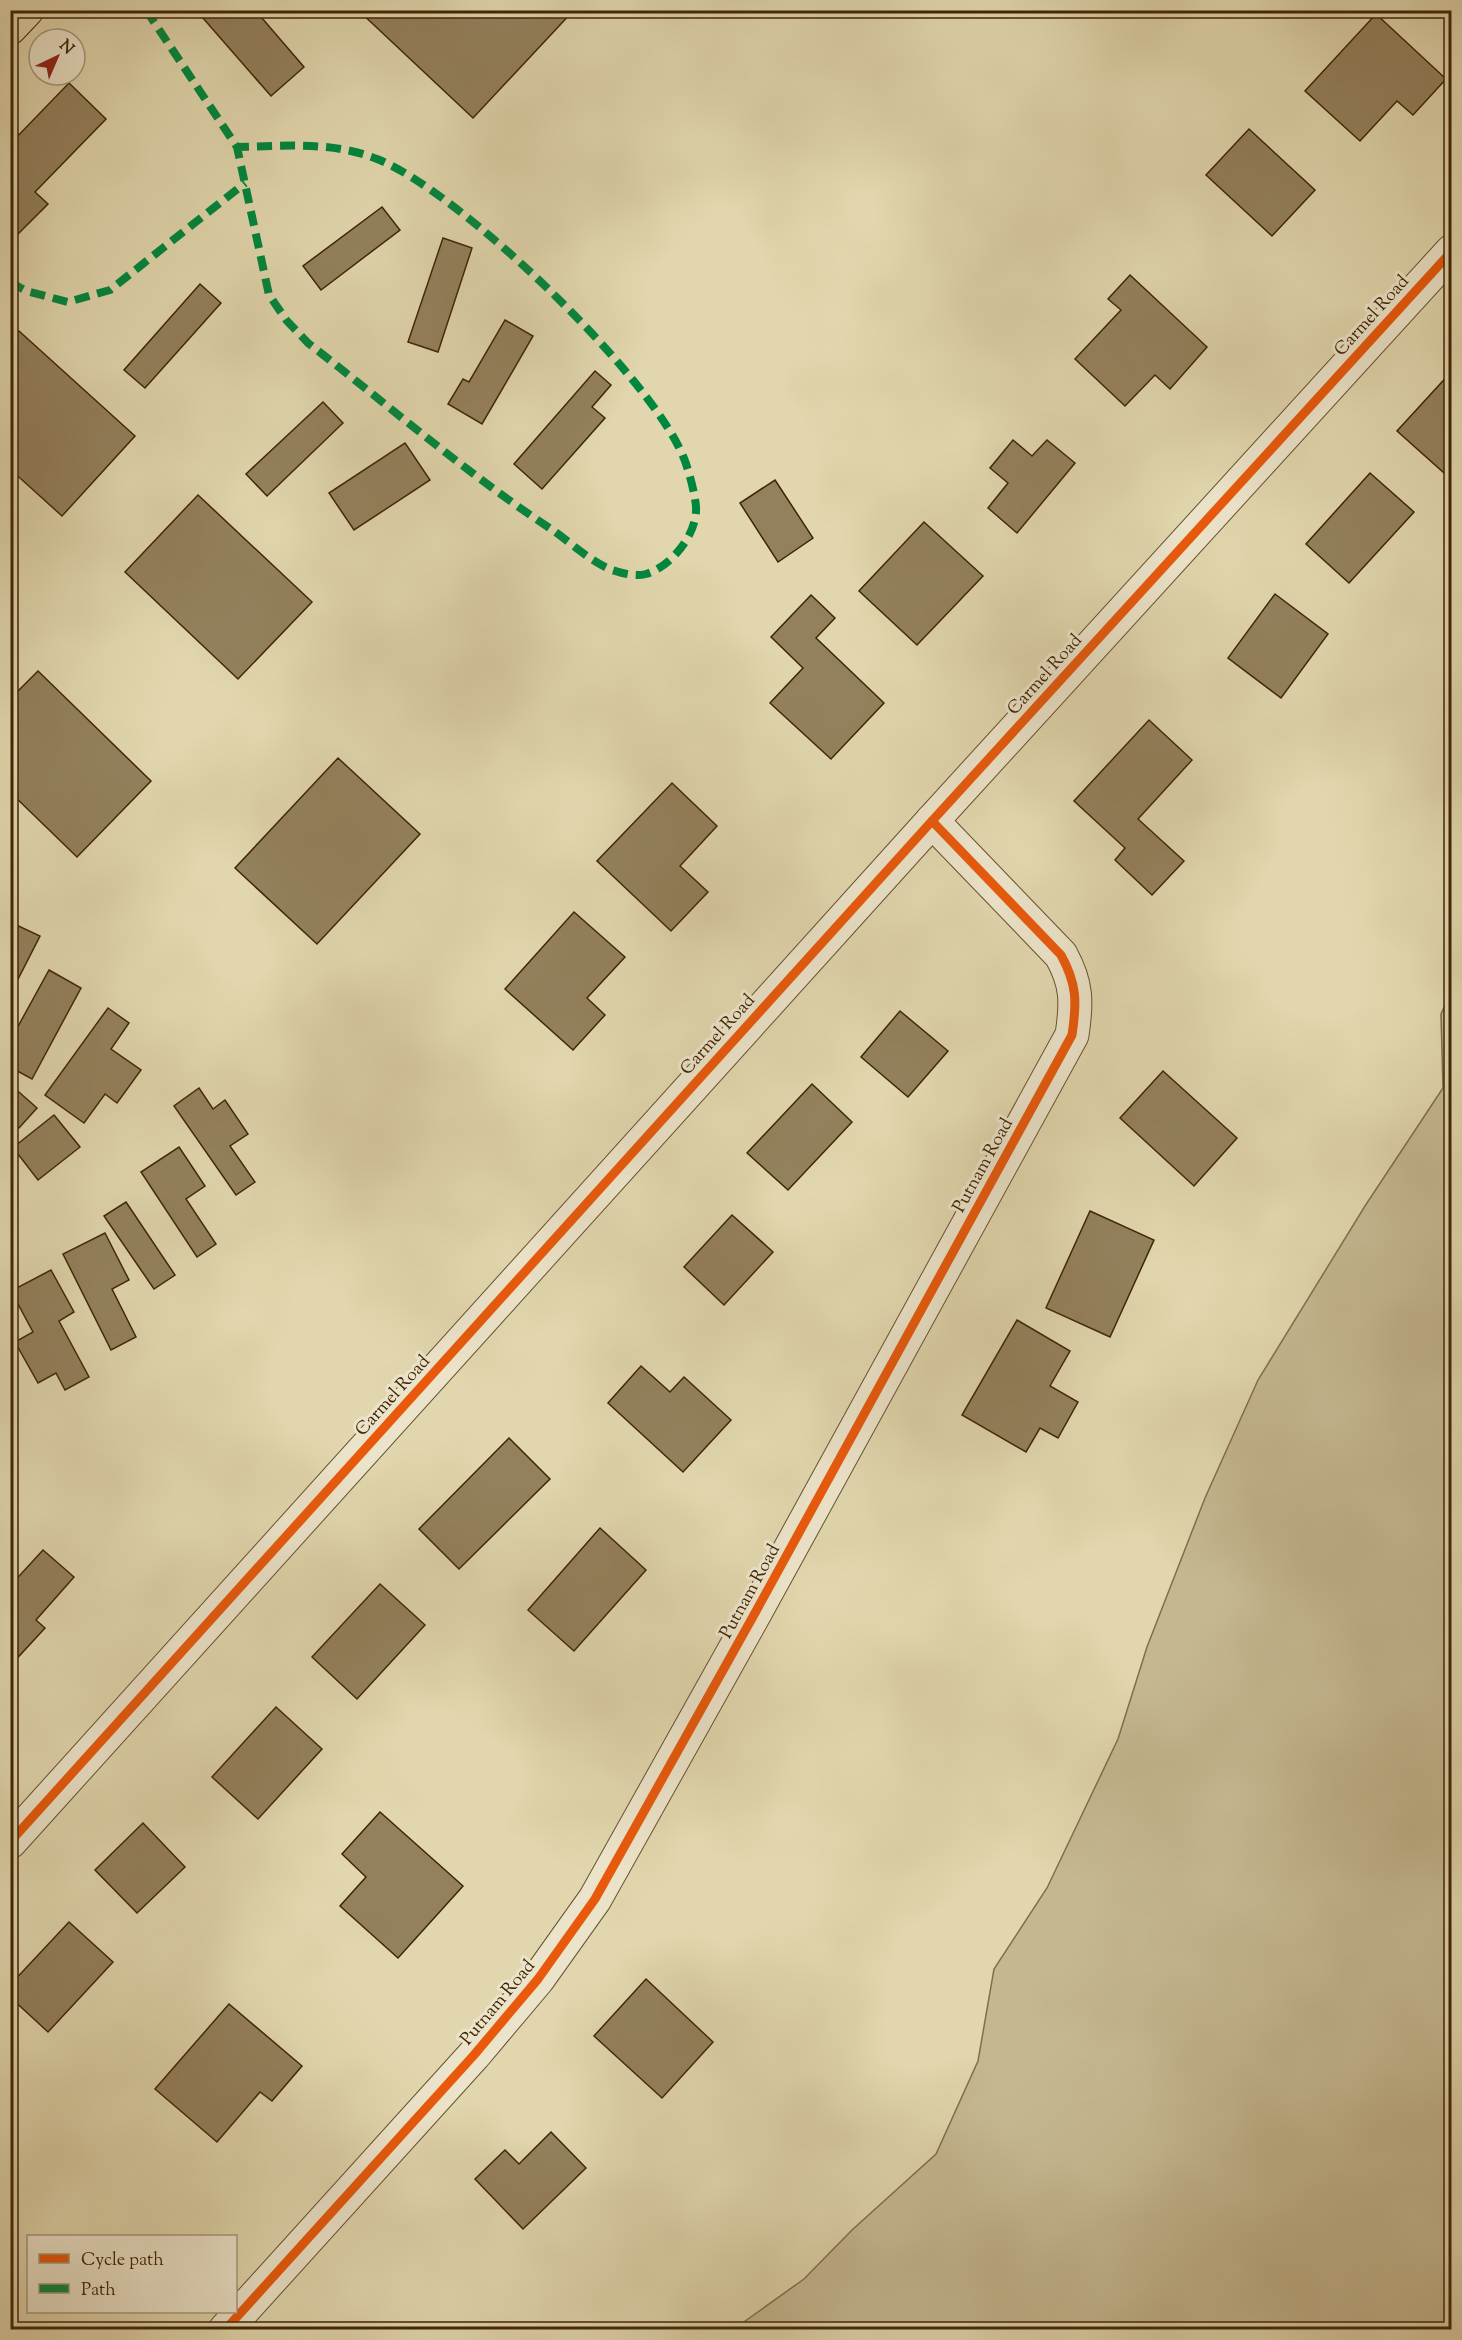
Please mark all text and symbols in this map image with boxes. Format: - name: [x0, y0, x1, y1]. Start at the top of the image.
- north arrow: [27, 27, 87, 87]
- text: N: [53, 35, 78, 61]
- street label: Carmel Road: [1329, 270, 1416, 363]
- street label: Carmel Road: [1002, 629, 1089, 722]
- street label: Carmel Road: [675, 989, 762, 1082]
- street label: Putnam Road: [947, 1114, 1020, 1218]
- street label: Carmel Road: [350, 1350, 437, 1443]
- street label: Putnam Road: [714, 1540, 787, 1644]
- street label: Putnam Road: [455, 1955, 542, 2052]
- legend: [27, 2235, 237, 2313]
- text: Cycle path: [81, 2248, 164, 2274]
- text: Path: [81, 2278, 116, 2304]

